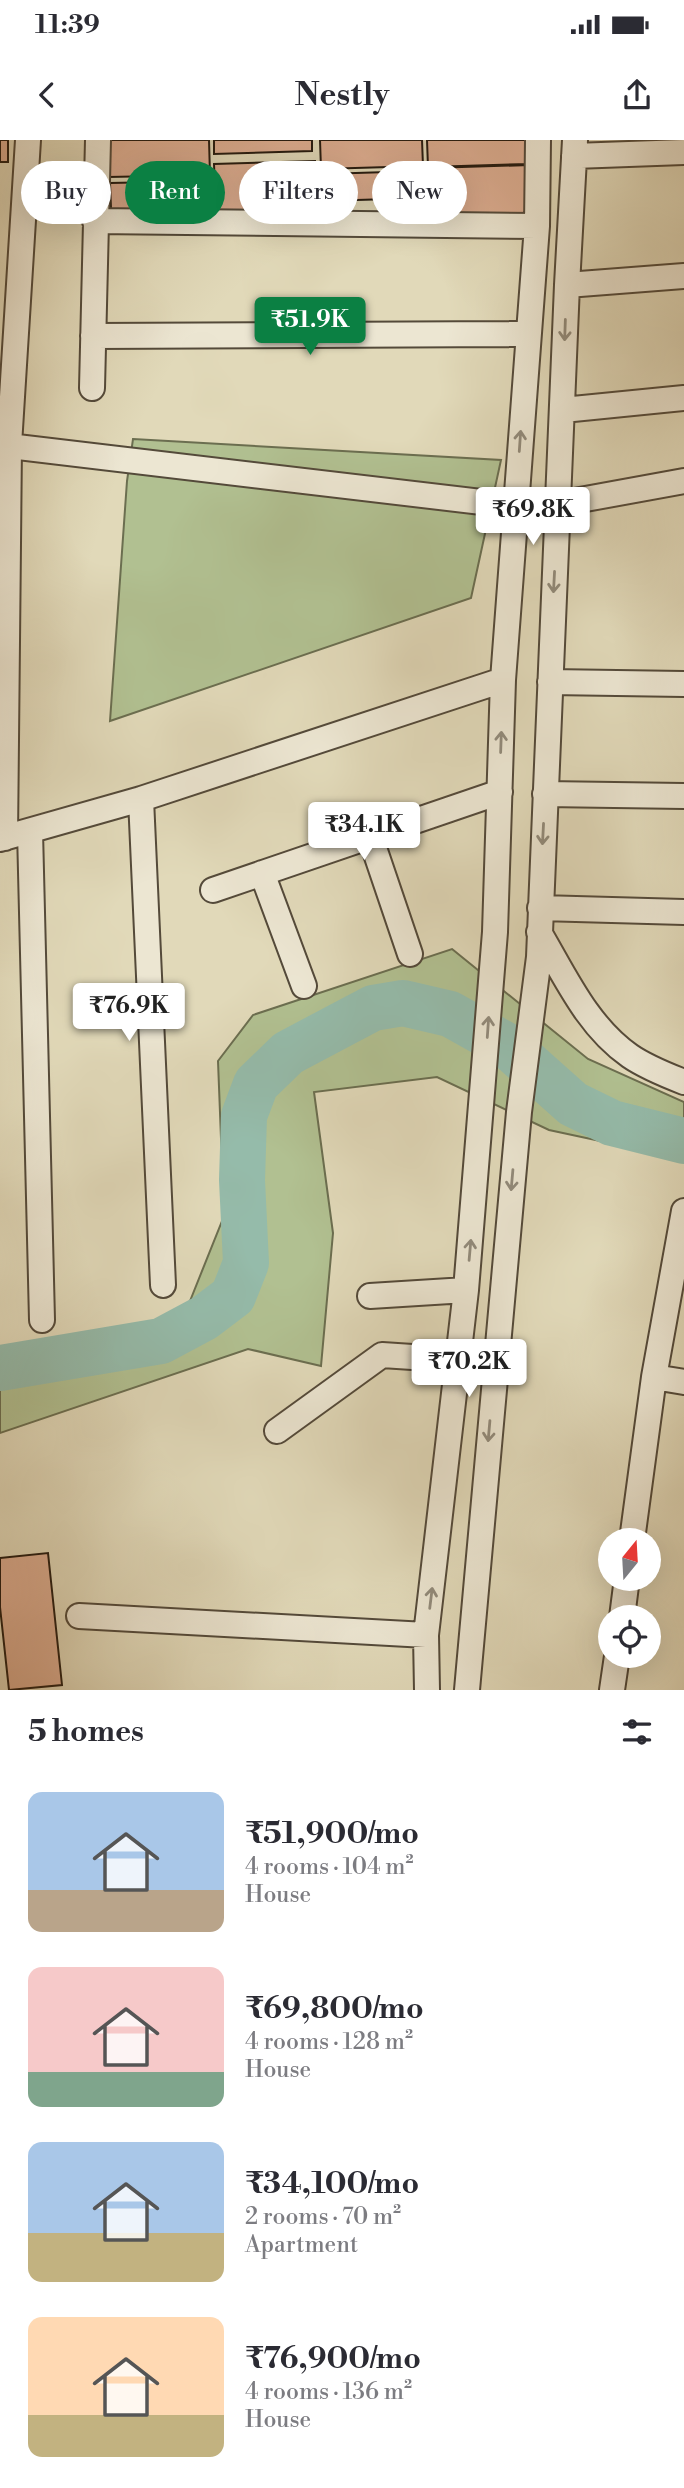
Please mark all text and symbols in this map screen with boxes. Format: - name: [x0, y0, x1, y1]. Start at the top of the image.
- text: 11:39: [35, 9, 100, 41]
- text: Nestly: [295, 75, 389, 115]
- icon: back: [28, 76, 66, 114]
- icon: share: [618, 76, 656, 114]
- chip: Buy: [21, 161, 111, 224]
- chip: Rent: [125, 161, 225, 224]
- chip: Filters: [239, 161, 358, 224]
- chip: New: [372, 161, 467, 224]
- pin: ₹51.9K: [253, 298, 367, 357]
- text: ₹51.9K: [271, 306, 349, 334]
- one-way arrow: [558, 319, 572, 342]
- one-way arrow: [514, 431, 527, 453]
- pin: ₹69.8K: [476, 488, 590, 547]
- text: ₹69.8K: [492, 496, 574, 524]
- one-way arrow: [548, 570, 561, 593]
- one-way arrow: [495, 731, 508, 754]
- pin: ₹34.1K: [307, 802, 421, 862]
- text: ₹34.1K: [324, 811, 404, 839]
- one-way arrow: [536, 822, 549, 845]
- pin: ₹76.9K: [72, 984, 186, 1043]
- text: ₹76.9K: [89, 992, 169, 1020]
- one-way arrow: [482, 1016, 495, 1039]
- one-way arrow: [505, 1168, 518, 1191]
- one-way arrow: [464, 1239, 477, 1262]
- pin: ₹70.2K: [412, 1340, 526, 1399]
- text: ₹70.2K: [428, 1348, 510, 1376]
- one-way arrow: [482, 1419, 495, 1441]
- north arrow: [598, 1528, 662, 1591]
- map controls: [598, 1528, 661, 1668]
- one-way arrow: [424, 1587, 437, 1609]
- button: locate: [598, 1605, 661, 1668]
- text: 5 homes: [28, 1713, 144, 1751]
- icon: filters: [618, 1713, 656, 1751]
- text: ₹51,900/mo: [245, 1815, 419, 1853]
- icon: home: [84, 1820, 168, 1904]
- text: 4 rooms · 104 m²: [245, 1853, 414, 1881]
- text: House: [245, 1881, 311, 1909]
- text: ₹69,800/mo: [245, 1990, 424, 2028]
- icon: home: [84, 1995, 168, 2079]
- text: 4 rooms · 128 m²: [245, 2028, 413, 2056]
- text: House: [245, 2056, 311, 2084]
- text: ₹34,100/mo: [245, 2165, 419, 2203]
- icon: home: [84, 2170, 168, 2254]
- text: 2 rooms · 70 m²: [245, 2203, 401, 2231]
- text: Apartment: [245, 2231, 358, 2259]
- text: ₹76,900/mo: [245, 2340, 421, 2378]
- icon: home: [84, 2345, 168, 2429]
- text: 4 rooms · 136 m²: [245, 2378, 412, 2406]
- text: House: [245, 2406, 311, 2434]

